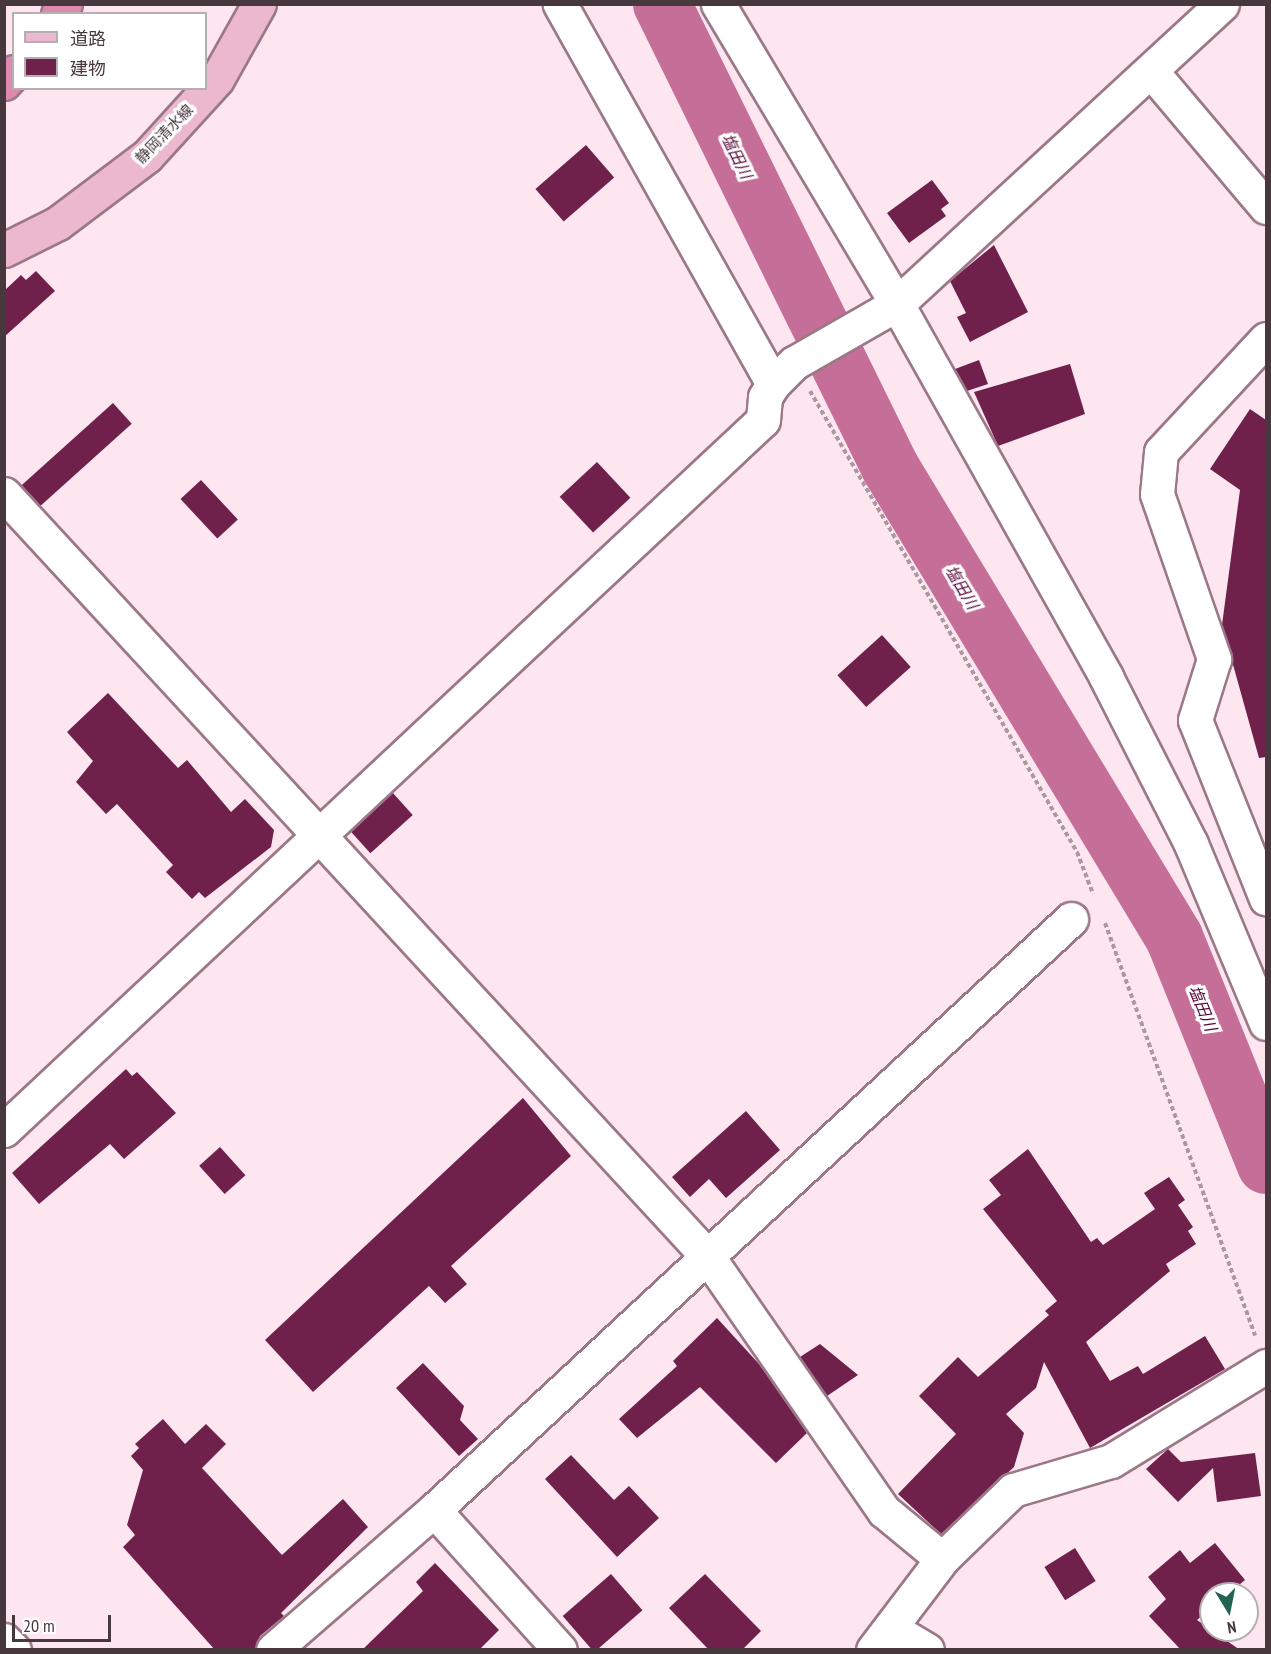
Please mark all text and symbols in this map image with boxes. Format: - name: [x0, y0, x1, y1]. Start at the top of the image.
- legend: [12, 12, 207, 90]
- text: 道路: [70, 27, 106, 50]
- text: 建物: [70, 57, 106, 80]
- street label: 静岡清水線: [131, 101, 197, 167]
- water label: 塩田川: [718, 130, 756, 182]
- water label: 塩田川: [941, 561, 983, 613]
- water label: 塩田川: [1185, 982, 1221, 1034]
- north arrow: [1199, 1582, 1259, 1642]
- scale bar: [15, 1603, 114, 1641]
- text: 20 m: [23, 1614, 55, 1637]
- text: N: [1226, 1617, 1238, 1638]

